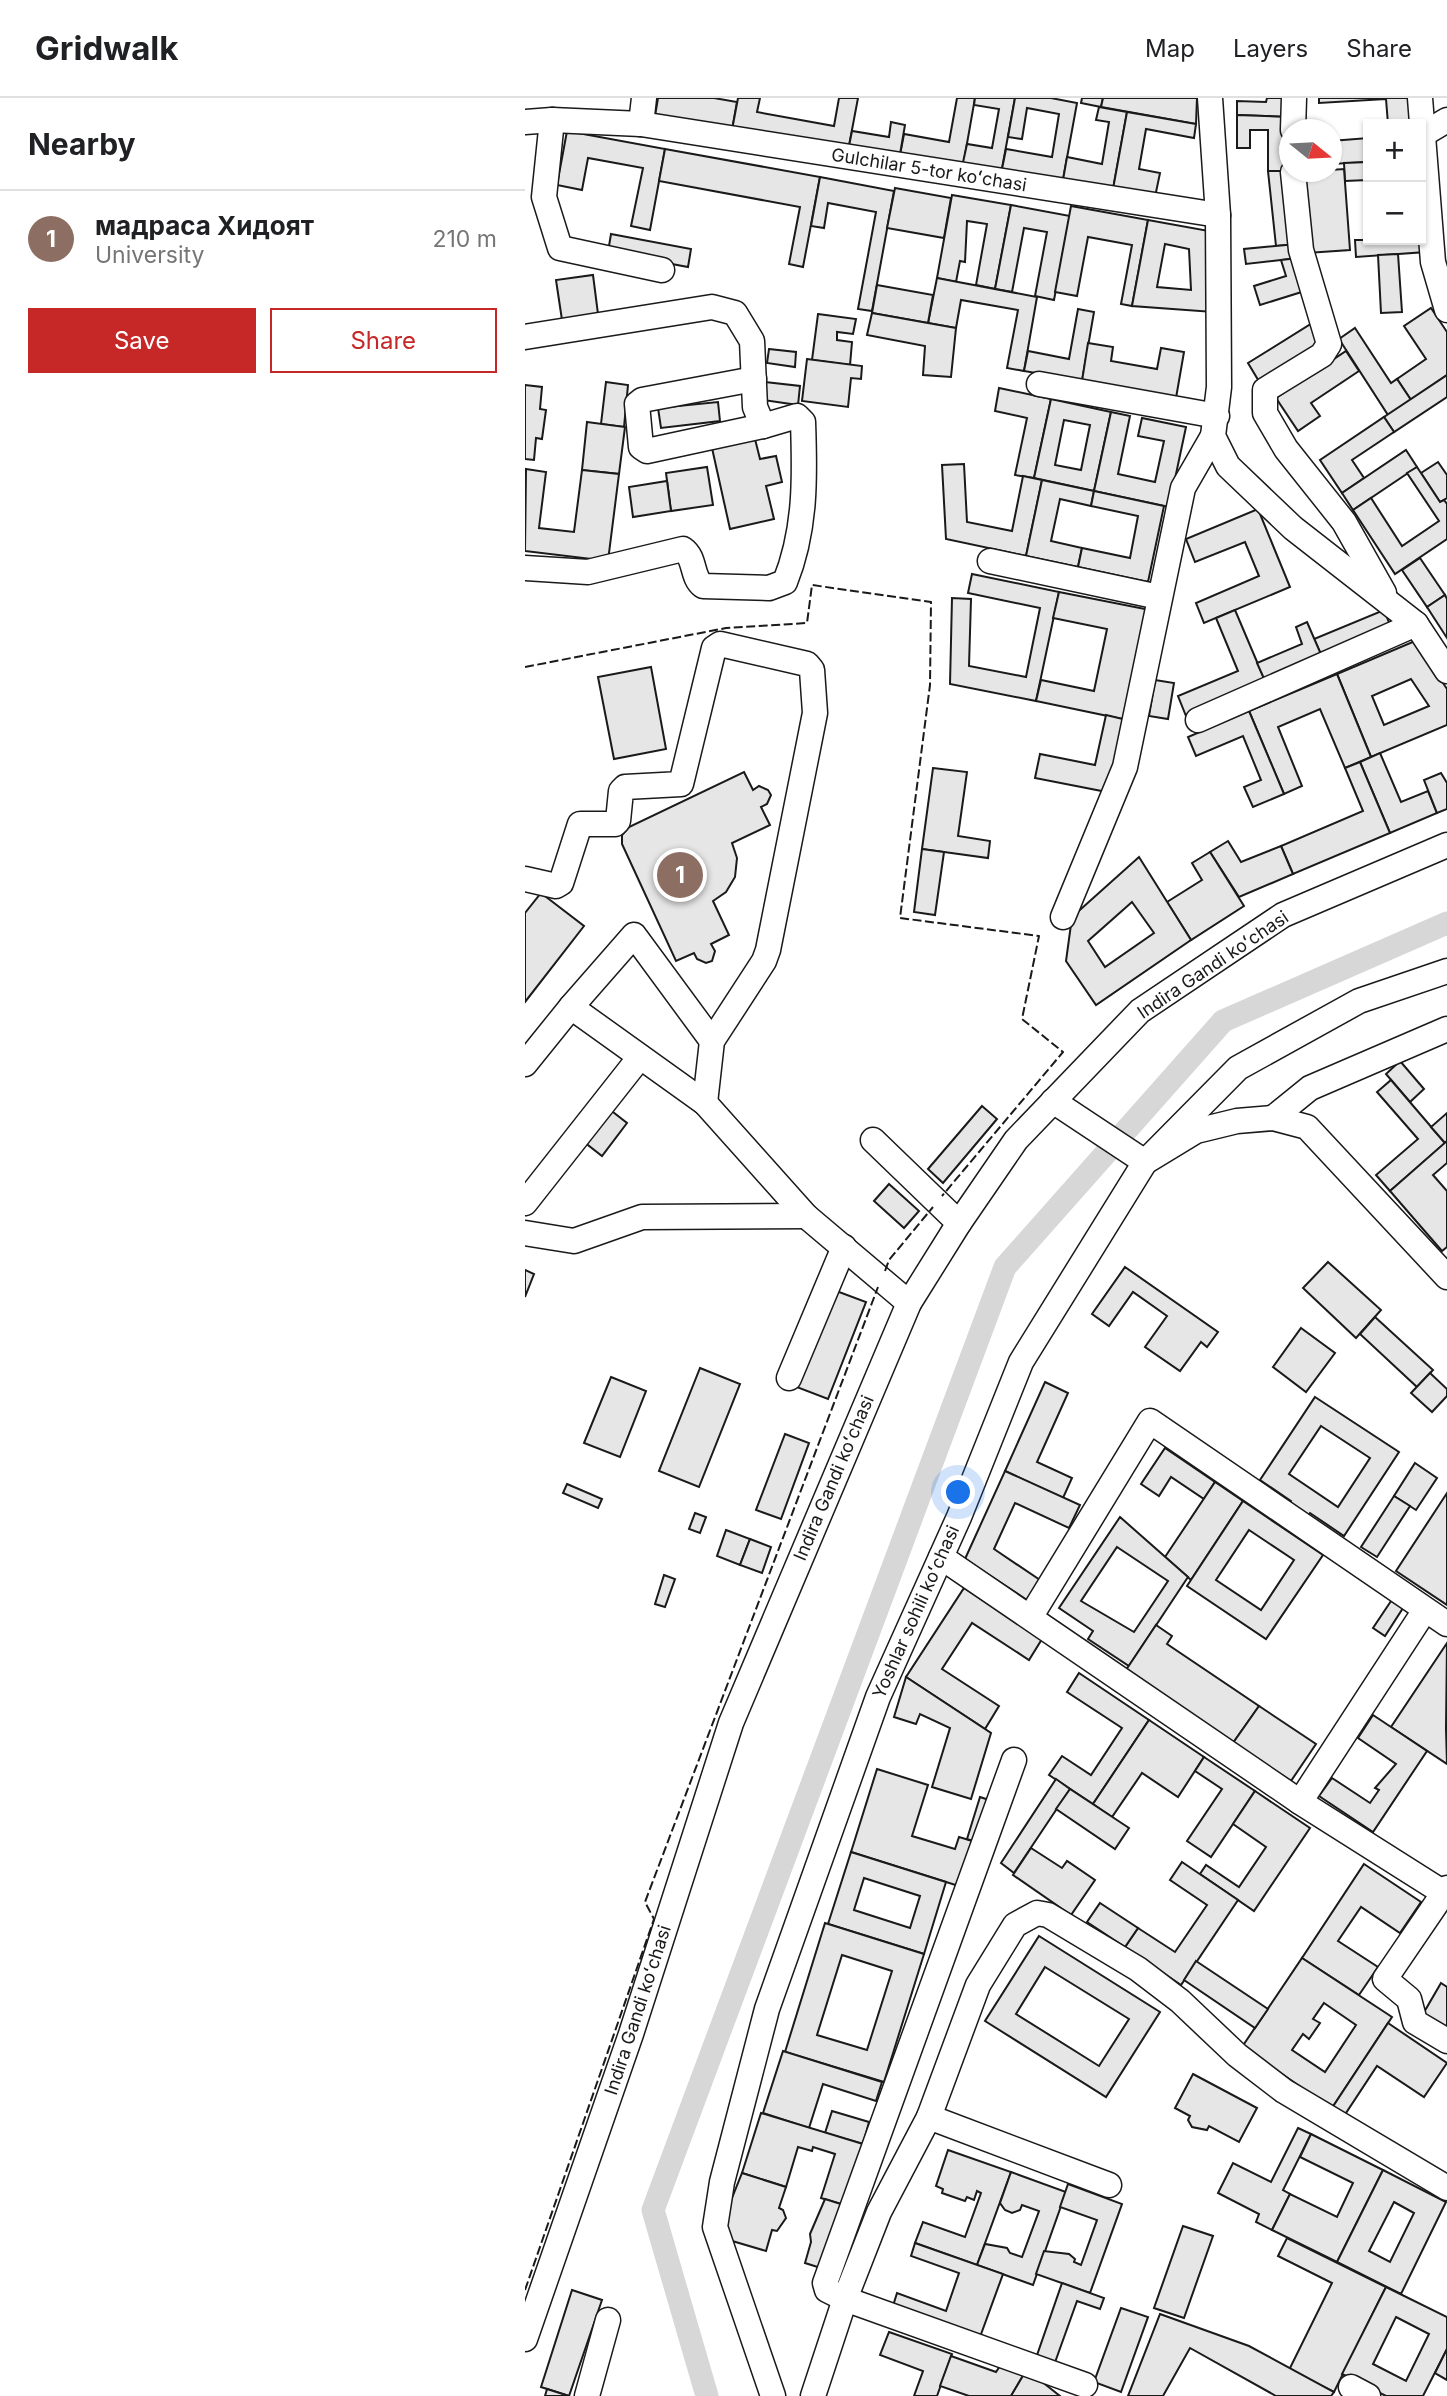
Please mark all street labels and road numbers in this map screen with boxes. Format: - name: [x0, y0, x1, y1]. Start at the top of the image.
- street label: Gulchilar 5-tor koʻchasi: [830, 144, 1028, 195]
- street label: Indira Gandi koʻchasi: [1133, 906, 1292, 1023]
- street label: Indira Gandi koʻchasi: [789, 1392, 878, 1564]
- street label: Yoshlar sohili koʻchasi: [868, 1522, 963, 1702]
- street label: Indira Gandi koʻchasi: [600, 1922, 675, 2097]

